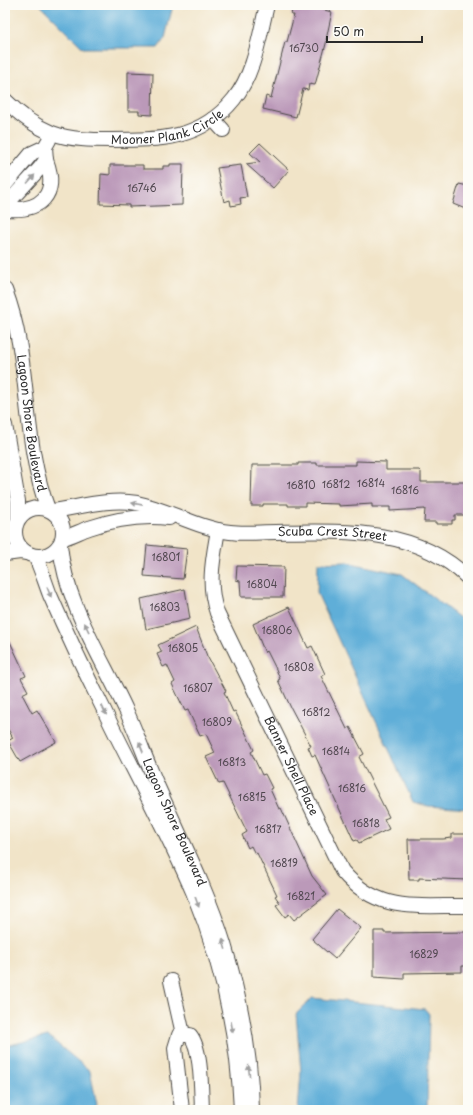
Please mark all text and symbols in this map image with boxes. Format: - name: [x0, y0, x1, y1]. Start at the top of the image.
- scale bar: [327, 18, 422, 44]
- text: 50 m: [333, 22, 364, 40]
- house number: 16730: [289, 40, 319, 55]
- street label: Mooner Plank Circle: [111, 104, 227, 148]
- one-way arrow: [27, 174, 36, 185]
- house number: 16746: [127, 180, 157, 195]
- street label: Lagoon Shore Boulevard: [13, 353, 52, 494]
- house number: 16814: [357, 475, 386, 490]
- house number: 16812: [322, 476, 350, 491]
- house number: 16810: [286, 477, 316, 492]
- house number: 16816: [391, 482, 419, 497]
- one-way arrow: [131, 500, 143, 506]
- street label: Scuba Crest Street: [278, 521, 389, 545]
- house number: 16801: [152, 549, 180, 564]
- house number: 16804: [247, 576, 278, 591]
- one-way arrow: [46, 586, 52, 597]
- house number: 16803: [150, 599, 180, 614]
- house number: 16806: [262, 622, 292, 637]
- one-way arrow: [84, 623, 90, 634]
- house number: 16805: [168, 640, 198, 655]
- house number: 16808: [284, 659, 314, 674]
- house number: 16807: [183, 680, 213, 695]
- one-way arrow: [101, 704, 107, 716]
- house number: 16812: [302, 704, 330, 719]
- street label: Banner Shell Place: [260, 713, 324, 818]
- house number: 16809: [202, 714, 232, 729]
- one-way arrow: [138, 741, 144, 752]
- house number: 16814: [322, 743, 351, 758]
- house number: 16813: [218, 754, 247, 769]
- street label: Lagoon Shore Boulevard: [139, 755, 212, 889]
- house number: 16816: [338, 780, 366, 795]
- house number: 16815: [238, 789, 266, 804]
- house number: 16818: [352, 815, 380, 830]
- house number: 16817: [254, 821, 282, 836]
- house number: 16819: [270, 855, 298, 870]
- house number: 16821: [287, 888, 315, 903]
- one-way arrow: [194, 897, 200, 909]
- one-way arrow: [221, 937, 227, 949]
- house number: 16829: [410, 946, 439, 961]
- one-way arrow: [229, 1021, 235, 1033]
- one-way arrow: [246, 1065, 252, 1077]

